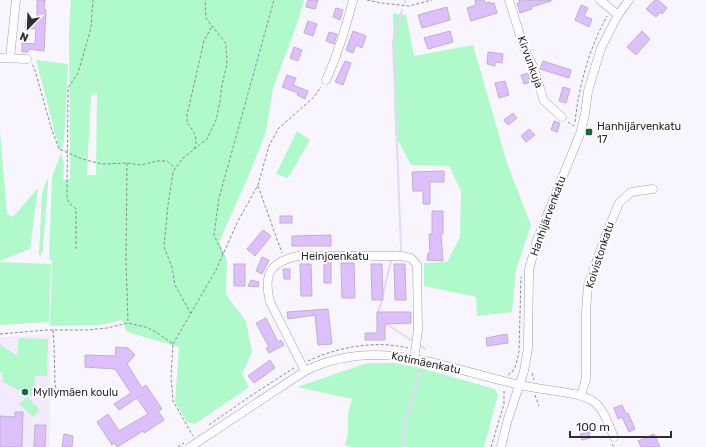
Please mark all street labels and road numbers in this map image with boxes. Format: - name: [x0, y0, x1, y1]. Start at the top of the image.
- street label: Kirvunkuja: [515, 34, 545, 90]
- street label: Hanhijärvenkatu: [527, 174, 569, 258]
- street label: Koivistonkatu: [583, 220, 617, 290]
- street label: Heinjoenkatu: [301, 250, 369, 263]
- street label: Kotimäenkatu: [390, 349, 462, 377]

